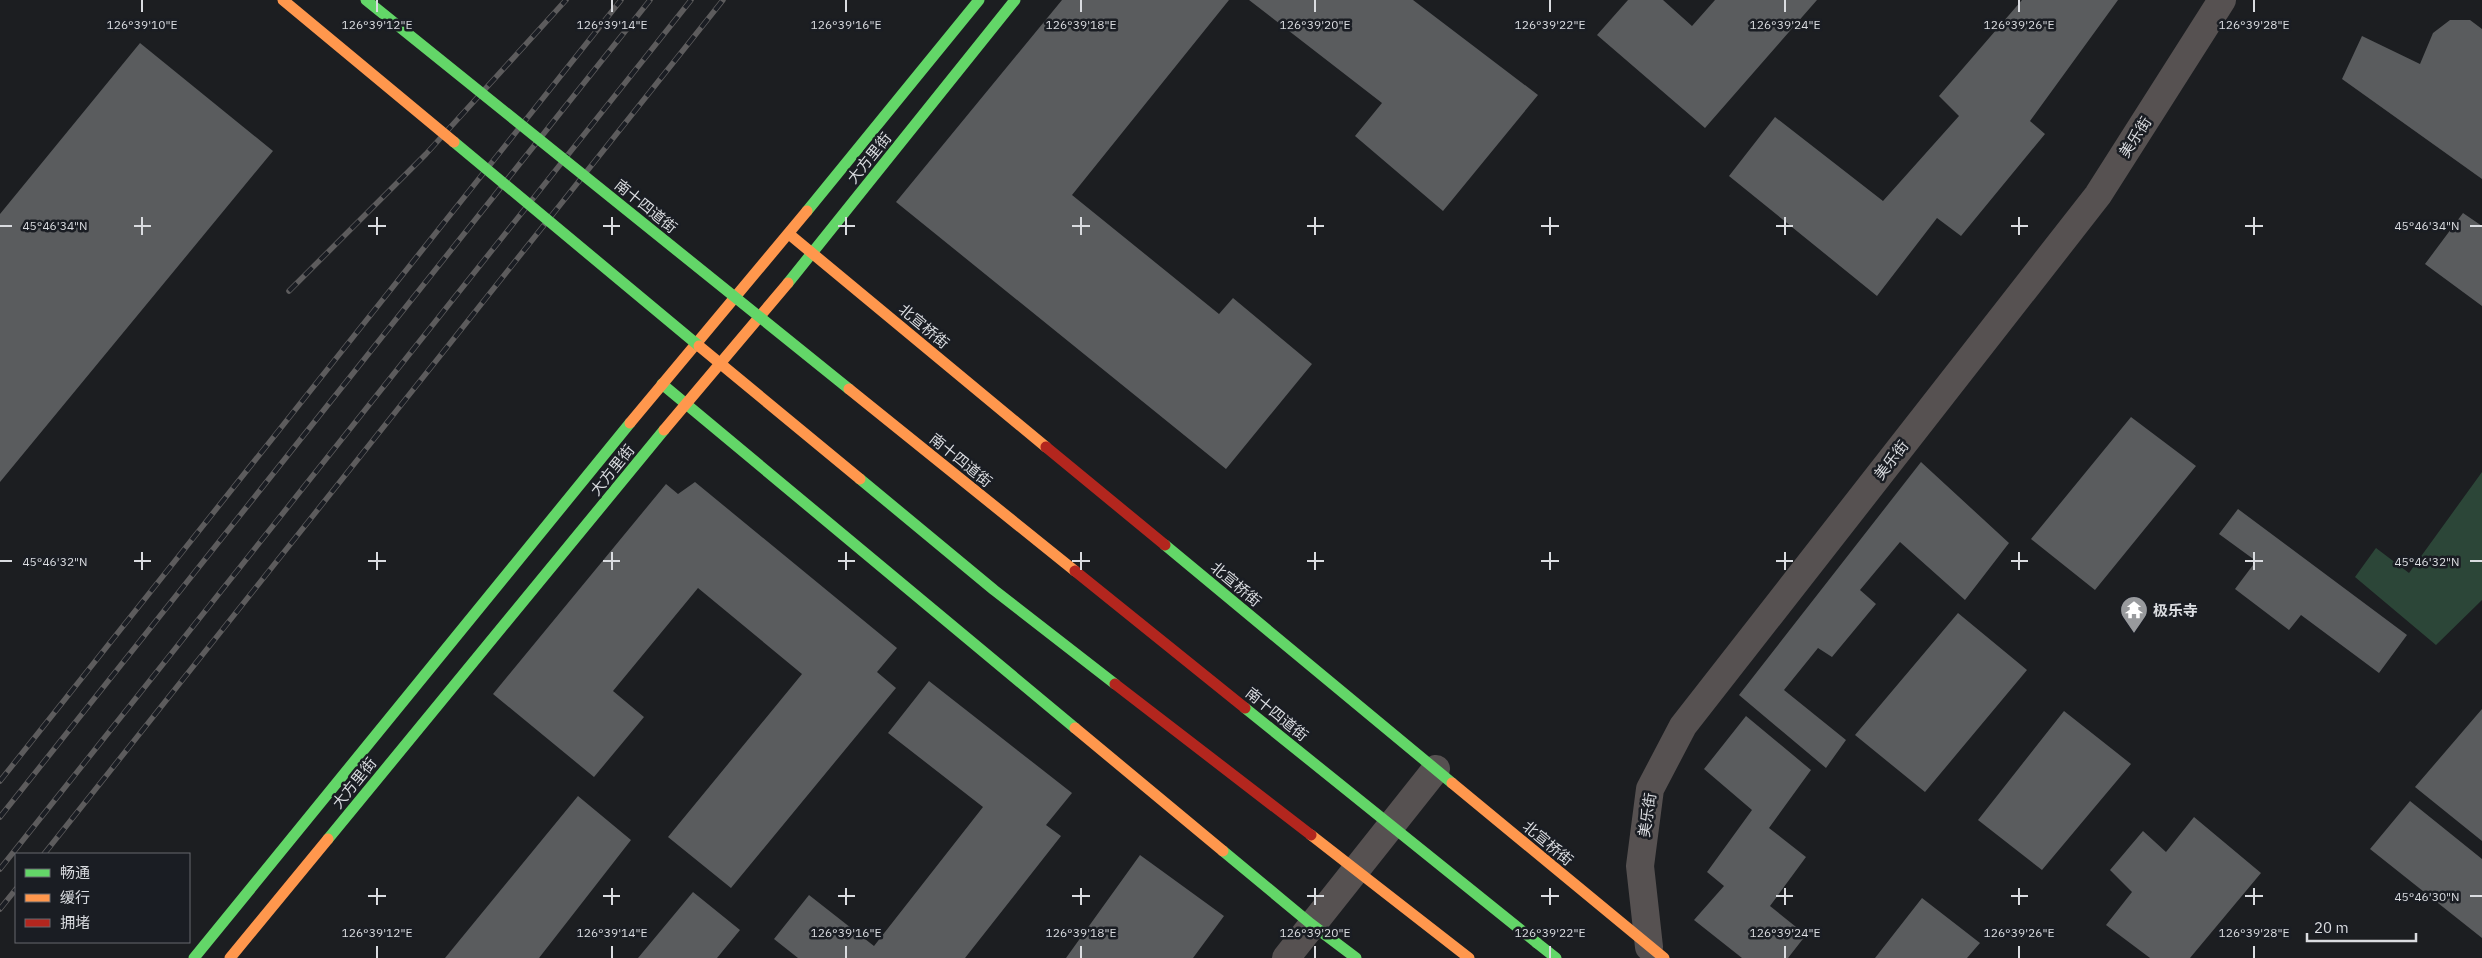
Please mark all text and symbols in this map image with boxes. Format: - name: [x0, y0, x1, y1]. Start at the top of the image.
- text: 126°39'10"E: [107, 17, 177, 32]
- text: 126°39'12"E: [342, 17, 412, 32]
- text: 126°39'14"E: [577, 17, 647, 32]
- text: 126°39'16"E: [811, 17, 881, 32]
- text: 126°39'18"E: [1046, 17, 1116, 32]
- text: 126°39'20"E: [1280, 17, 1350, 32]
- text: 126°39'22"E: [1515, 17, 1585, 32]
- text: 126°39'24"E: [1750, 17, 1820, 32]
- text: 126°39'26"E: [1984, 17, 2054, 32]
- text: 126°39'28"E: [2219, 17, 2289, 32]
- street label: 美乐街: [2115, 113, 2155, 161]
- street label: 大方里街: [843, 129, 895, 187]
- street label: 南十四道街: [611, 175, 681, 237]
- text: 45°46'34"N: [22, 218, 88, 233]
- text: 45°46'34"N: [2394, 218, 2460, 233]
- street label: 北宣桥街: [895, 299, 953, 353]
- street label: 南十四道街: [926, 429, 996, 491]
- street label: 美乐街: [1870, 436, 1912, 484]
- street label: 大方里街: [586, 441, 638, 499]
- text: 45°46'32"N: [22, 554, 88, 569]
- text: 45°46'32"N: [2394, 554, 2460, 569]
- street label: 北宣桥街: [1207, 557, 1265, 611]
- temple icon: 极乐寺: [2119, 595, 2149, 634]
- place label: 极乐寺: [2153, 601, 2198, 620]
- street label: 南十四道街: [1242, 683, 1312, 745]
- street label: 大方里街: [328, 754, 380, 812]
- street label: 美乐街: [1634, 791, 1660, 839]
- street label: 北宣桥街: [1519, 816, 1577, 870]
- legend: [15, 853, 190, 943]
- text: 畅通: [60, 863, 90, 882]
- text: 缓行: [60, 888, 90, 907]
- text: 45°46'30"N: [2394, 889, 2460, 904]
- scale bar: [2307, 910, 2416, 942]
- text: 拥堵: [60, 913, 90, 932]
- text: 20 m: [2314, 918, 2349, 937]
- text: 126°39'12"E: [342, 925, 412, 940]
- text: 126°39'14"E: [577, 925, 647, 940]
- text: 126°39'16"E: [811, 925, 881, 940]
- text: 126°39'18"E: [1046, 925, 1116, 940]
- text: 126°39'20"E: [1280, 925, 1350, 940]
- text: 126°39'22"E: [1515, 925, 1585, 940]
- text: 126°39'24"E: [1750, 925, 1820, 940]
- text: 126°39'26"E: [1984, 925, 2054, 940]
- text: 126°39'28"E: [2219, 925, 2289, 940]

